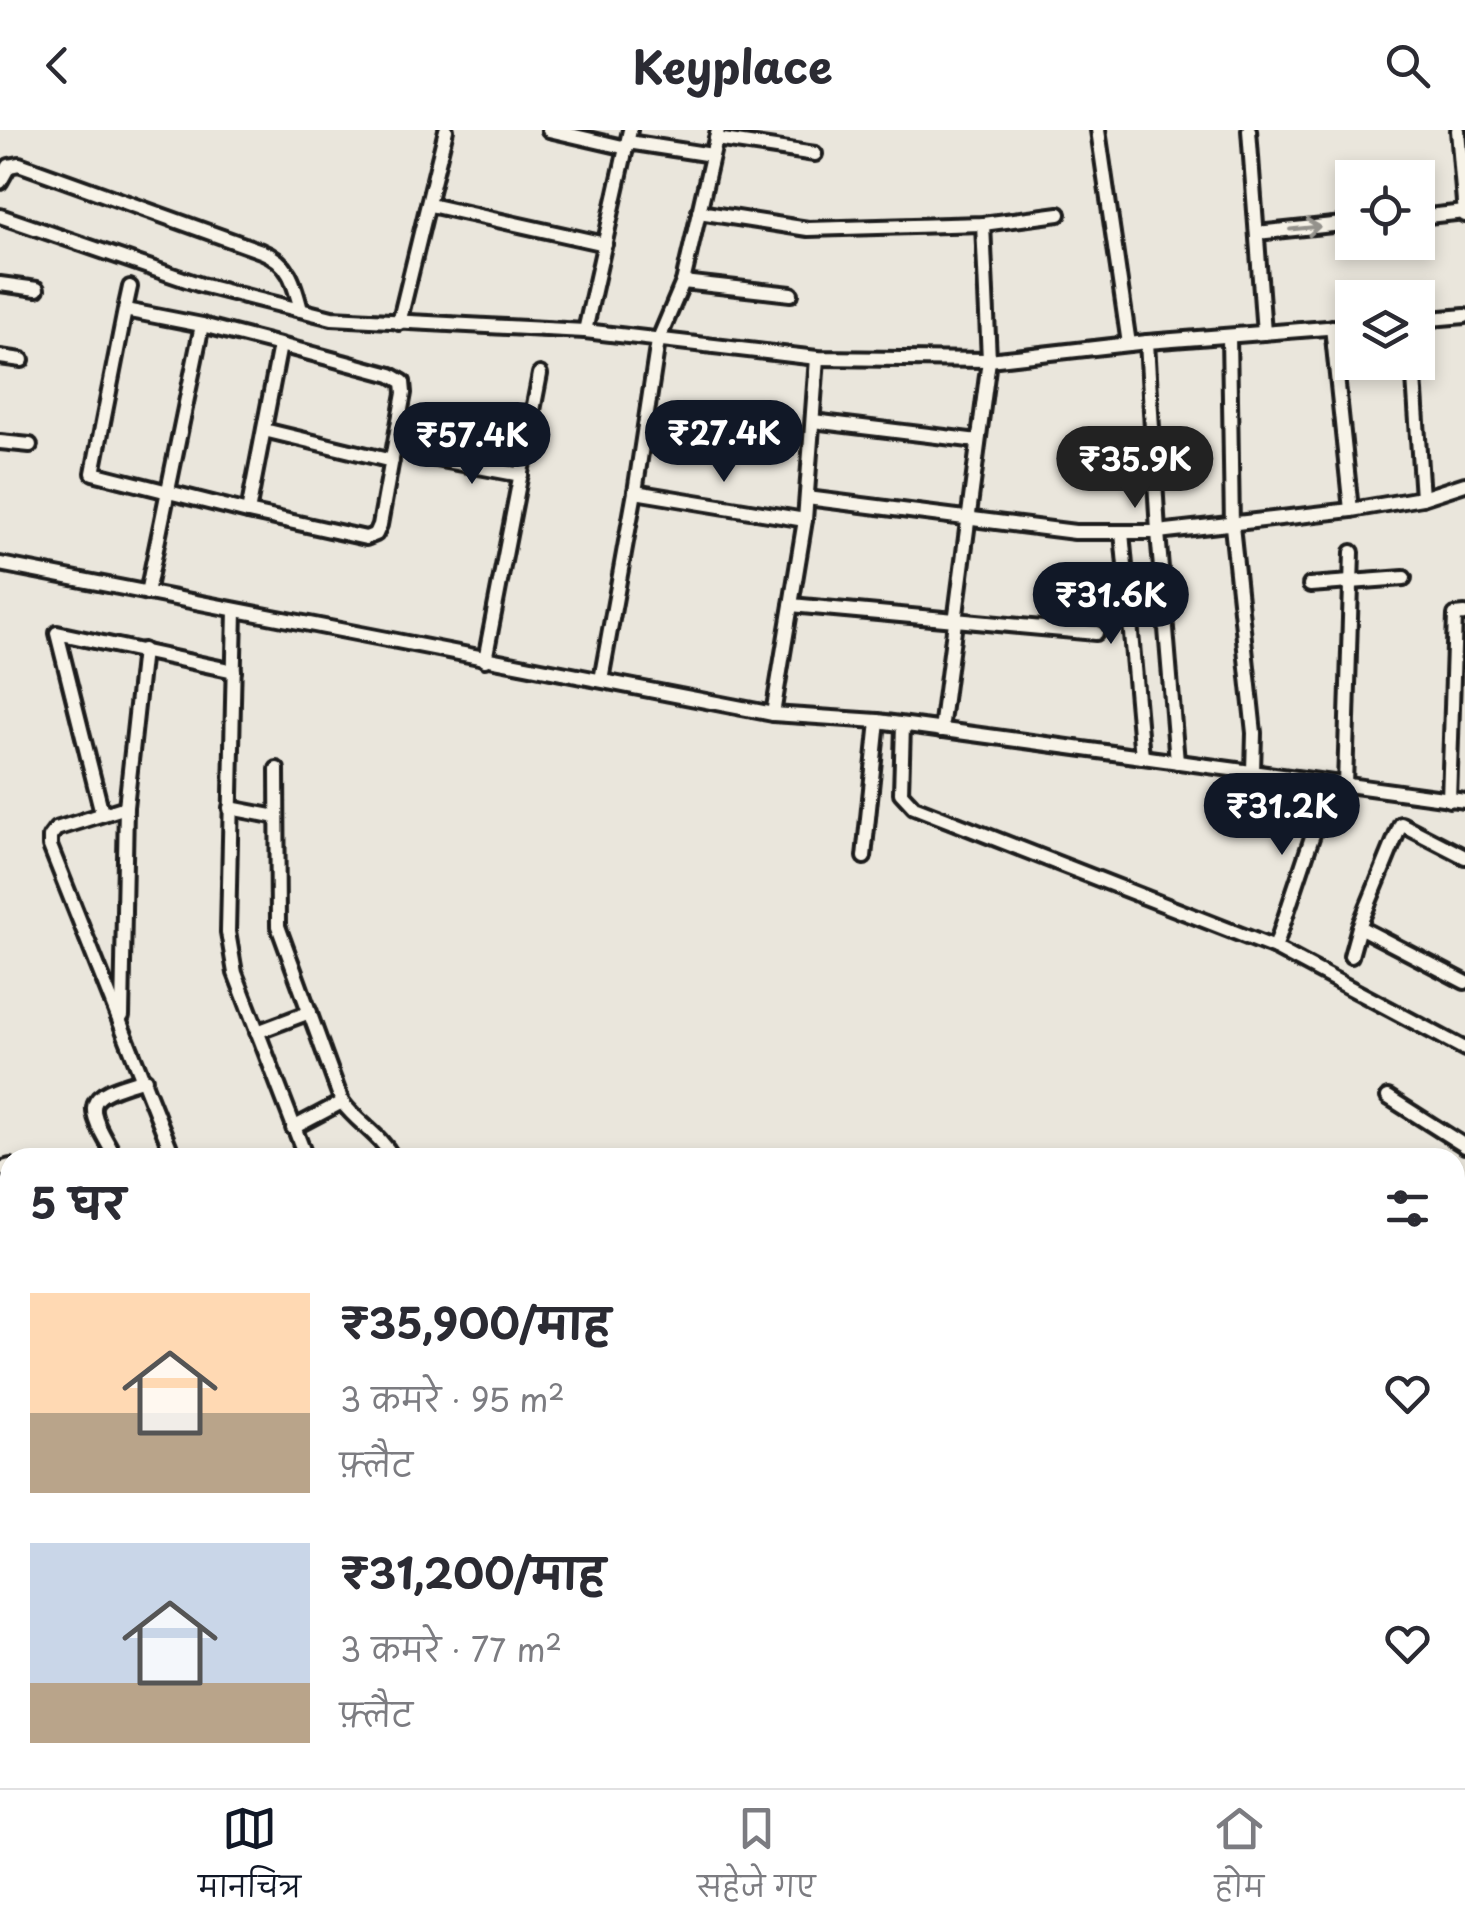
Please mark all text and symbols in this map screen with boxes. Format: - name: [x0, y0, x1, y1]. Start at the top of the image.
- text: Keyplace: [632, 31, 833, 99]
- icon: back: [30, 38, 85, 93]
- icon: search: [1380, 38, 1435, 93]
- map controls: [1335, 160, 1435, 380]
- button: locate: [1335, 160, 1435, 260]
- one-way arrow: [1288, 218, 1320, 237]
- button: layers: [1335, 280, 1435, 380]
- pin: ₹27.4K: [643, 400, 805, 485]
- pin: ₹57.4K: [391, 402, 553, 487]
- text: ₹27.4K: [667, 408, 781, 456]
- text: ₹57.4K: [415, 410, 529, 458]
- pin: ₹35.9K: [1054, 426, 1216, 511]
- text: ₹35.9K: [1078, 434, 1192, 482]
- pin: ₹31.6K: [1030, 562, 1192, 647]
- text: ₹31.6K: [1055, 570, 1167, 618]
- pin: ₹31.2K: [1201, 773, 1363, 858]
- text: ₹31.2K: [1226, 781, 1338, 829]
- text: 5 घर: [30, 1170, 125, 1233]
- icon: filters: [1380, 1181, 1435, 1236]
- text: ₹35,900/माह: [340, 1290, 610, 1353]
- icon: home: [110, 1333, 230, 1453]
- icon: heart: [1380, 1366, 1435, 1421]
- text: 3 कमरे · 95 m²: [340, 1375, 565, 1423]
- text: फ़्लैट: [340, 1440, 413, 1488]
- text: ₹31,200/माह: [340, 1540, 605, 1603]
- icon: home: [110, 1583, 230, 1703]
- icon: heart: [1380, 1616, 1435, 1671]
- text: 3 कमरे · 77 m²: [340, 1625, 562, 1673]
- text: फ़्लैट: [340, 1690, 413, 1738]
- tab: मानचित्र: [198, 1801, 301, 1918]
- tab: सहेजे गए: [697, 1801, 815, 1918]
- tab: होम: [1212, 1801, 1267, 1918]

